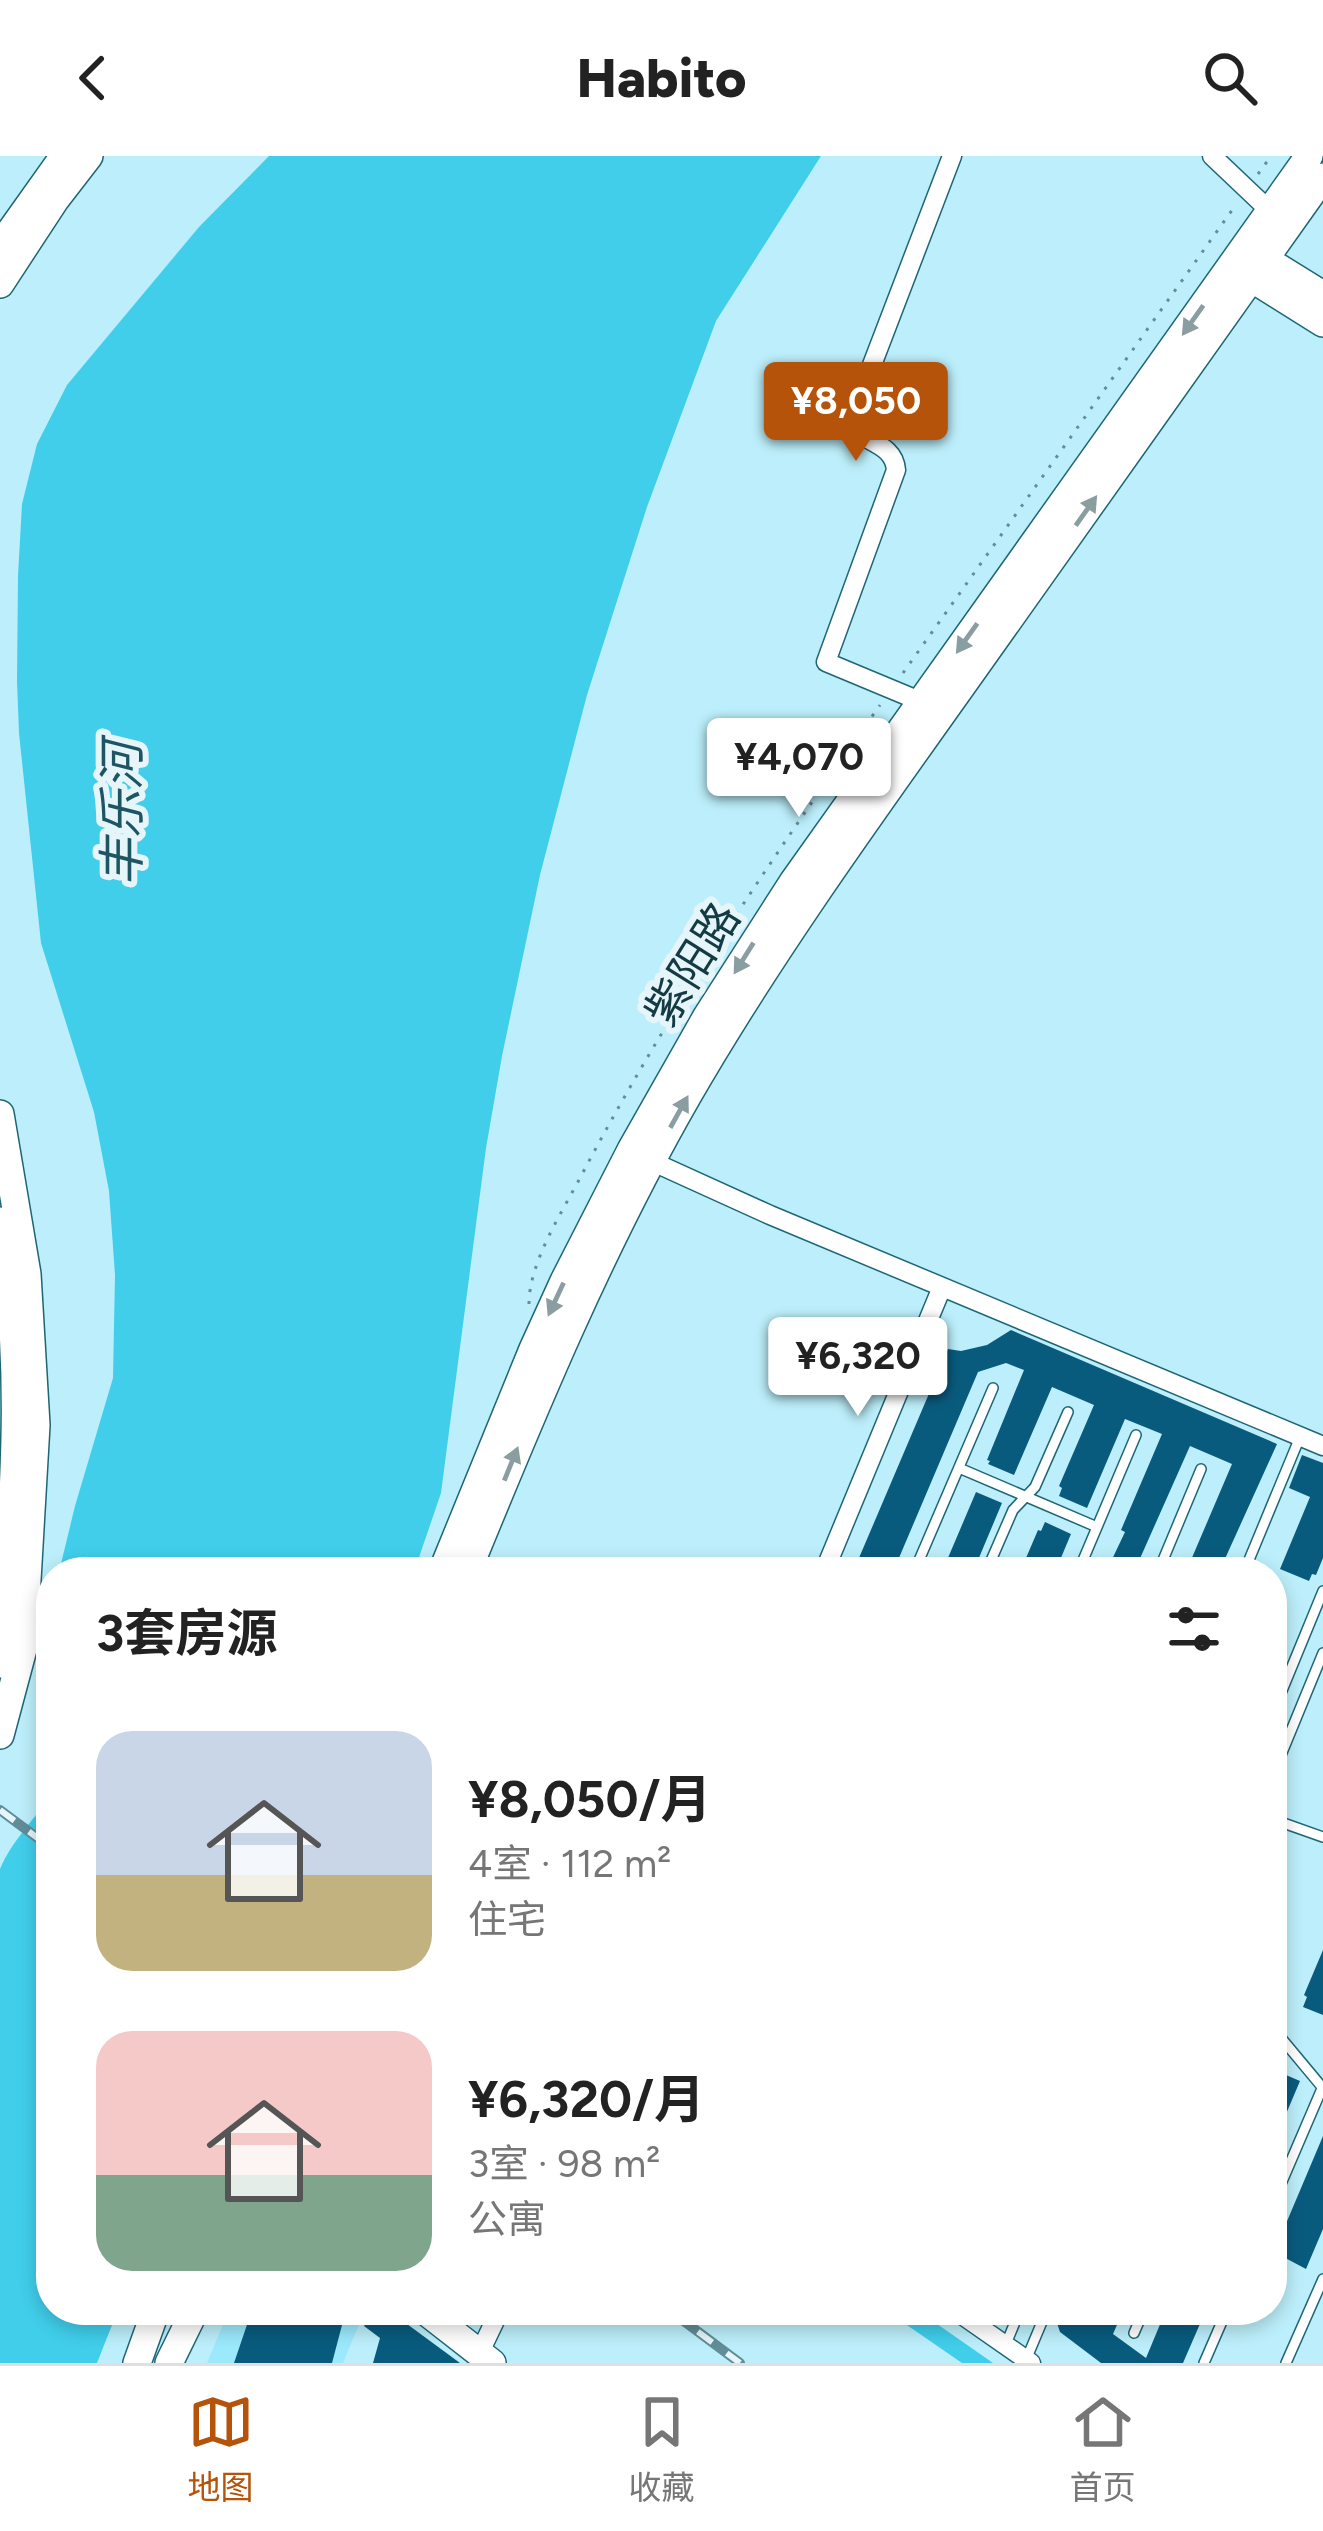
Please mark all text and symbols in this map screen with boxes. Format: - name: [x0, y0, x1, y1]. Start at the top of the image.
- icon: back: [60, 45, 126, 111]
- icon: search: [1197, 45, 1263, 111]
- text: Habito: [576, 46, 747, 111]
- one-way arrow: [1182, 304, 1205, 336]
- pin: ¥8,050: [758, 362, 954, 464]
- text: ¥8,050: [791, 377, 921, 424]
- one-way arrow: [1074, 495, 1097, 527]
- one-way arrow: [956, 622, 979, 654]
- pin: ¥4,070: [701, 718, 897, 820]
- text: ¥4,070: [734, 733, 864, 780]
- water label: 丰乐河: [93, 734, 151, 886]
- street label: 紫阳路: [633, 892, 751, 1036]
- one-way arrow: [734, 941, 756, 974]
- one-way arrow: [667, 1095, 688, 1128]
- one-way arrow: [546, 1282, 566, 1317]
- pin: ¥6,320: [760, 1317, 956, 1419]
- text: ¥6,320: [795, 1332, 921, 1379]
- one-way arrow: [502, 1445, 521, 1481]
- icon: filters: [1161, 1596, 1227, 1662]
- text: 3套房源: [96, 1603, 277, 1664]
- text: ¥8,050/月: [468, 1769, 711, 1830]
- icon: home: [192, 1779, 336, 1923]
- text: 4室 · 112 m²: [468, 1840, 671, 1887]
- text: 住宅: [468, 1896, 546, 1943]
- text: ¥6,320/月: [468, 2069, 705, 2130]
- icon: home: [192, 2079, 336, 2223]
- text: 3室 · 98 m²: [468, 2140, 660, 2187]
- text: 公寓: [468, 2196, 546, 2243]
- tab: 地图: [188, 2389, 254, 2509]
- tab: 收藏: [629, 2389, 695, 2509]
- tab: 首页: [1070, 2389, 1136, 2509]

